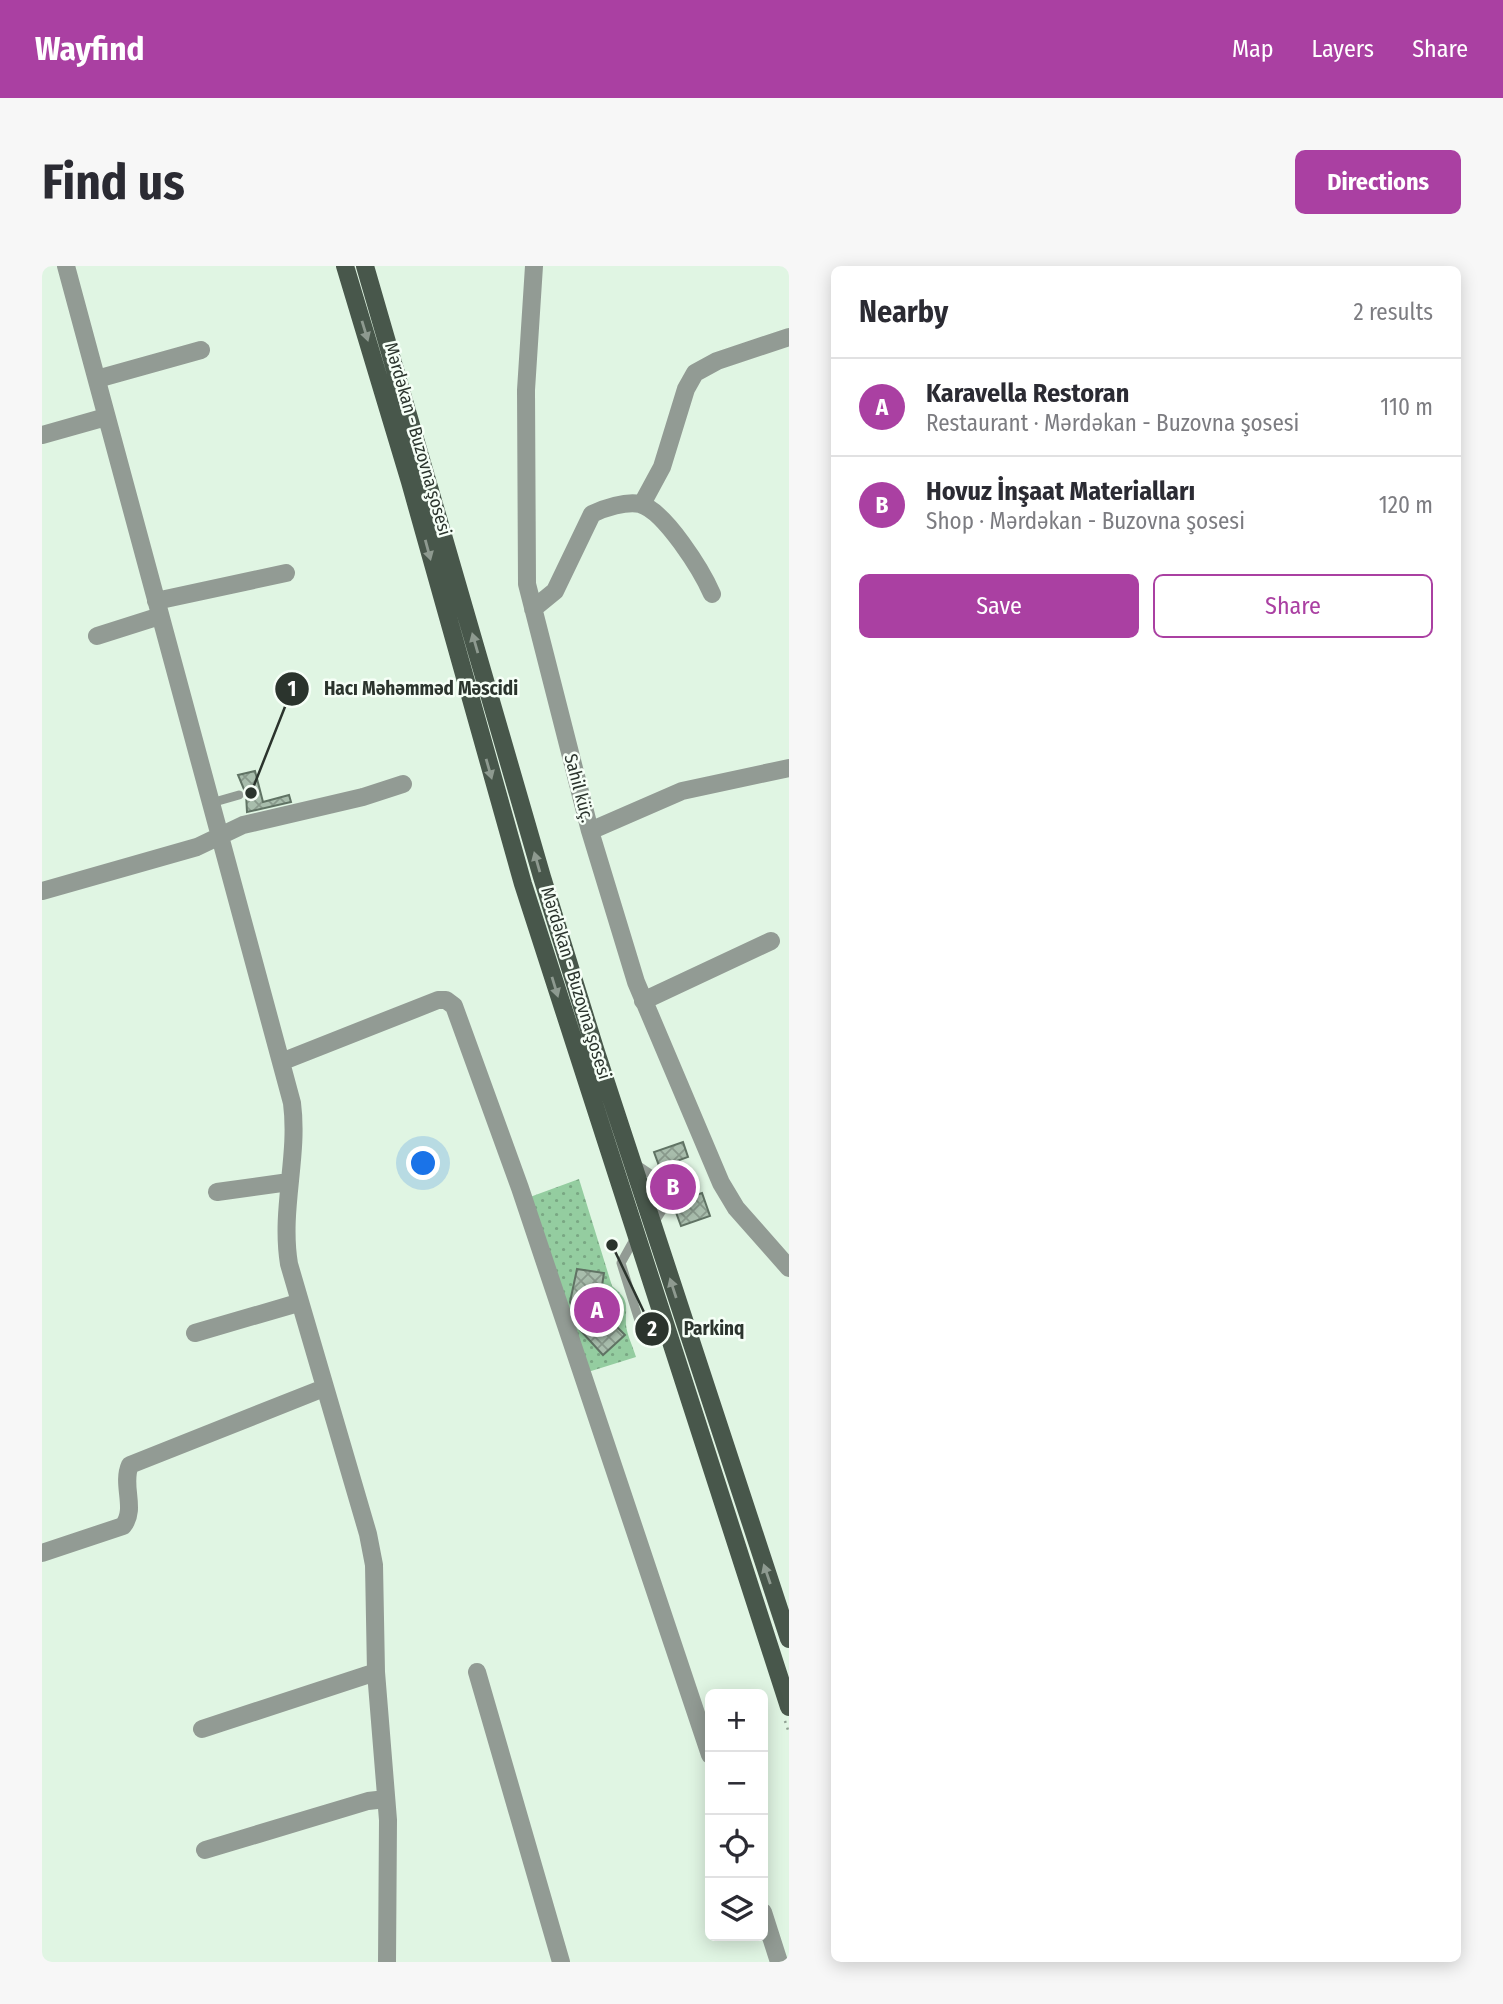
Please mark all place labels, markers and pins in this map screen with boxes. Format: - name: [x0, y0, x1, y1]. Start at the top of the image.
- callout: Hacı Məhəmməd Məscidi: [275, 669, 532, 709]
- pin: B: [650, 1161, 696, 1213]
- pin: A: [574, 1284, 620, 1336]
- callout: Parkinq: [635, 1309, 759, 1349]

